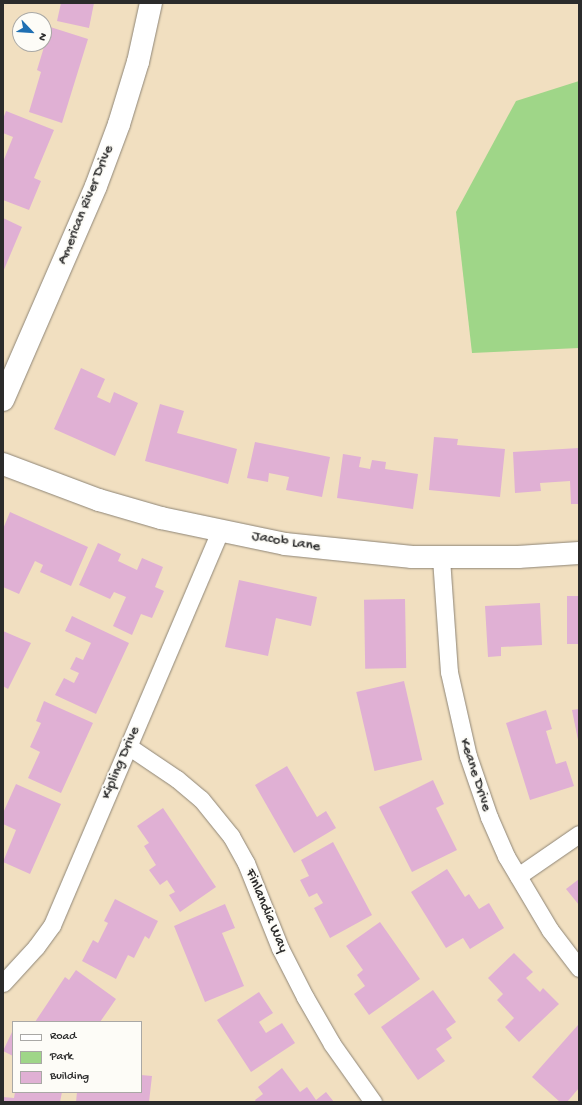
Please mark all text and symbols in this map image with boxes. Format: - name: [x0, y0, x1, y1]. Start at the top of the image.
- north arrow: [12, 12, 52, 52]
- text: N: [35, 31, 49, 42]
- street label: American River Drive: [54, 143, 118, 267]
- street label: Jacob Lane: [250, 528, 322, 556]
- street label: Kipling Drive: [98, 724, 144, 802]
- street label: Keane Drive: [455, 736, 495, 814]
- street label: Finlandia Way: [240, 866, 292, 956]
- legend: [12, 1021, 142, 1093]
- text: Road: [50, 1030, 76, 1044]
- text: Park: [50, 1050, 73, 1064]
- text: Building: [50, 1070, 89, 1084]

